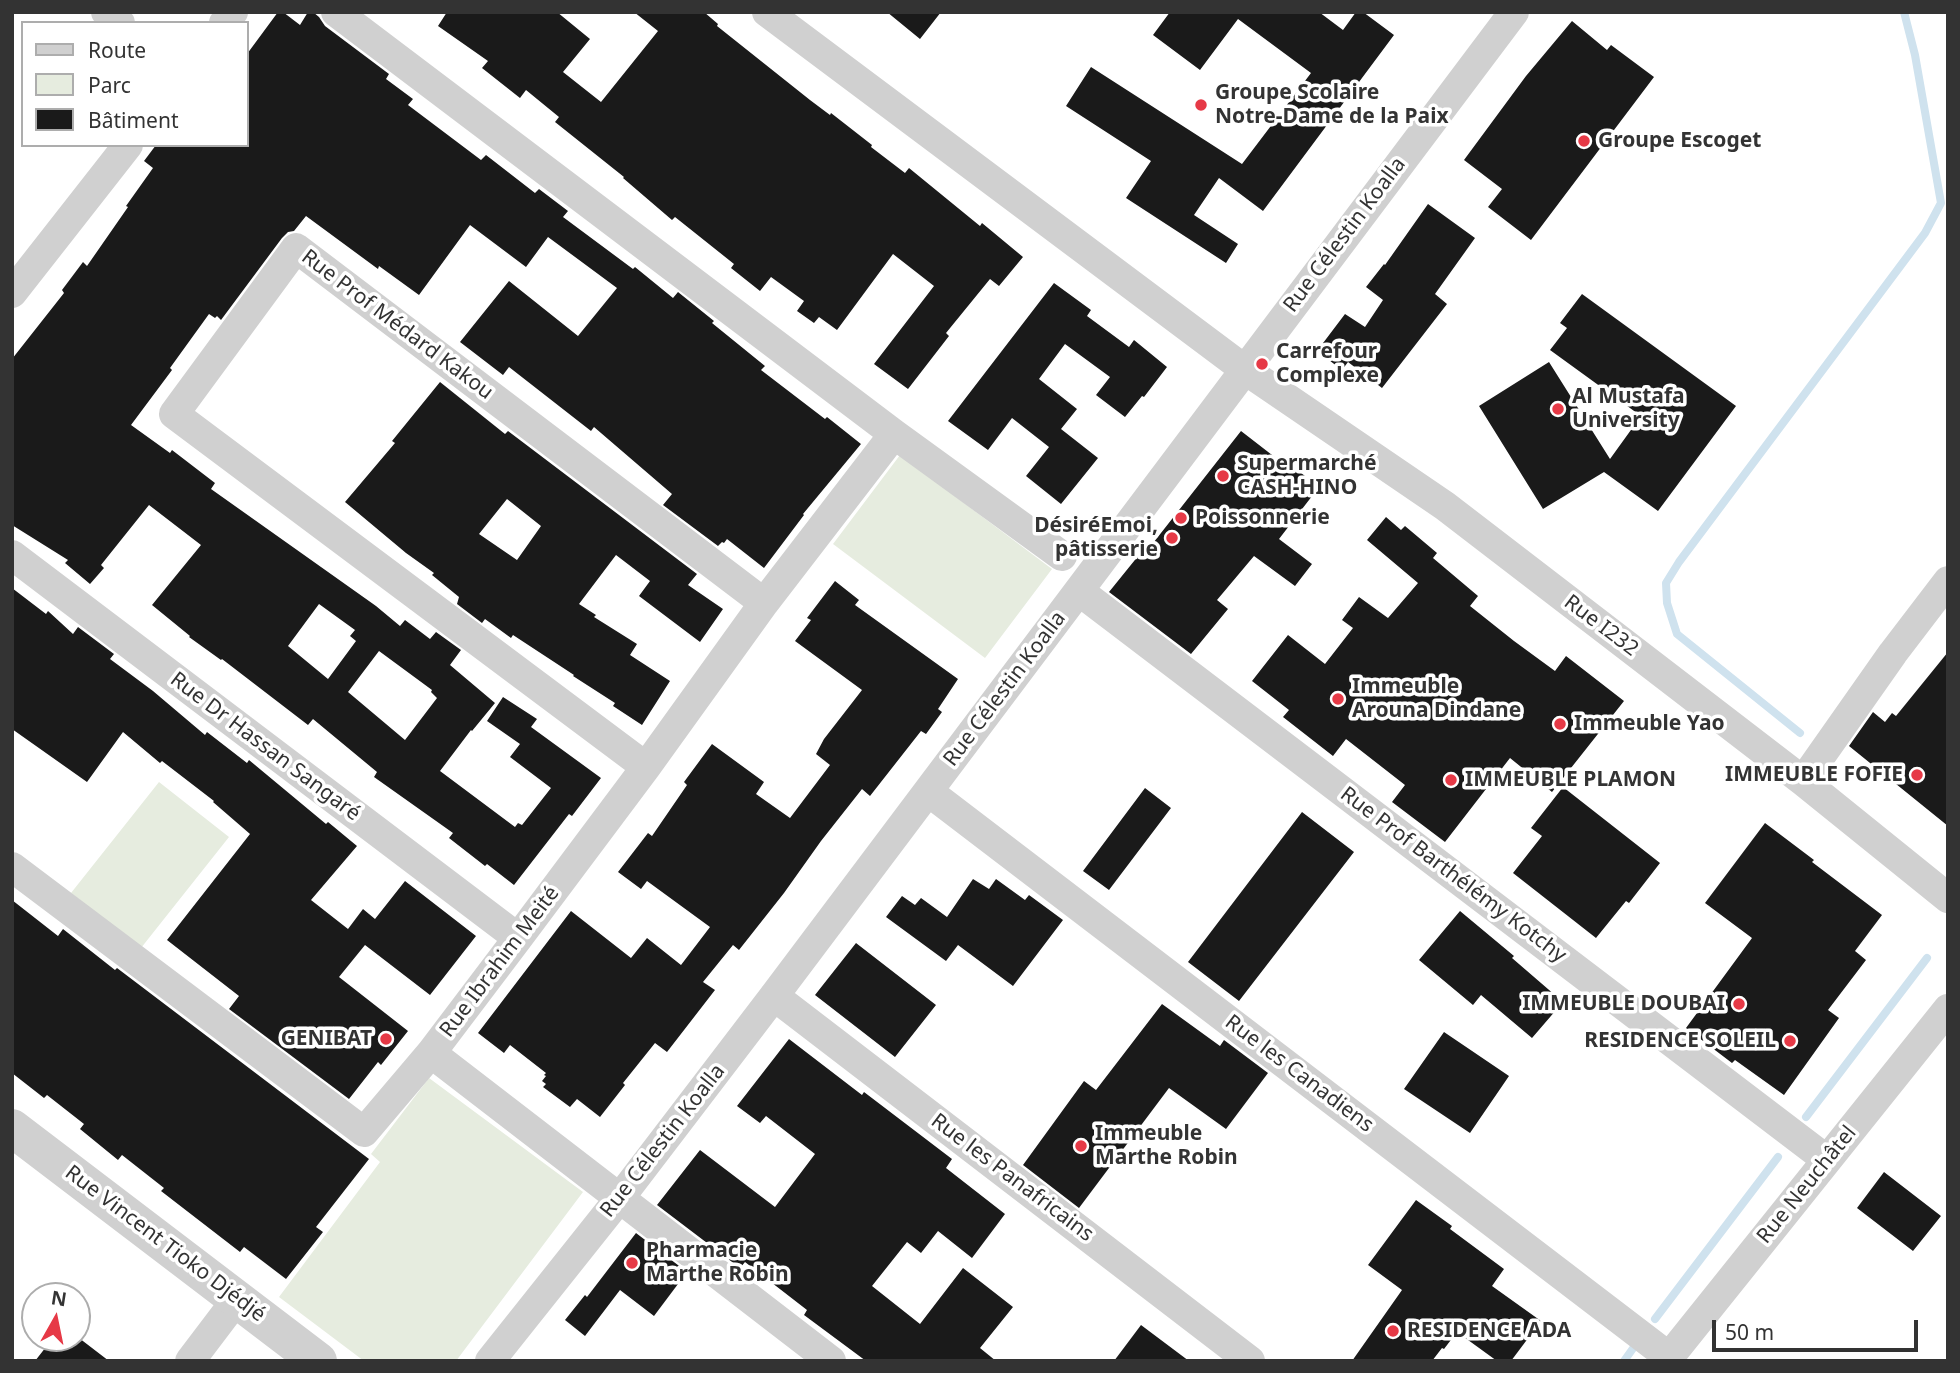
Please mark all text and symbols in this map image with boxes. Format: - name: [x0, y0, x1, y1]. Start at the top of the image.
- legend: [21, 21, 248, 147]
- text: Route: [88, 36, 146, 64]
- text: Parc: [88, 71, 131, 99]
- place label: Groupe Scolaire Notre-Dame de la Paix: [1215, 80, 1449, 130]
- marker: Groupe Scolaire Notre-Dame de la Paix: [1193, 97, 1209, 113]
- text: Bâtiment: [88, 106, 178, 134]
- place label: Groupe Escoget: [1598, 128, 1761, 154]
- marker: Groupe Escoget: [1576, 133, 1592, 149]
- street label: Rue Célestin Koalla: [1279, 153, 1411, 317]
- street label: Rue Prof Médard Kakou: [296, 245, 498, 405]
- place label: Carrefour Complexe: [1276, 339, 1379, 389]
- marker: Carrefour Complexe: [1254, 356, 1270, 372]
- place label: Al Mustafa University: [1572, 384, 1685, 434]
- marker: Al Mustafa University: [1550, 401, 1566, 417]
- place label: Supermarché CASH-HINO: [1237, 451, 1376, 501]
- marker: Supermarché CASH-HINO: [1215, 468, 1231, 484]
- place label: Poissonnerie: [1195, 505, 1330, 531]
- marker: Poissonnerie: [1173, 510, 1189, 526]
- place label: DésiréEmoi, pâtisserie: [1034, 513, 1158, 563]
- marker: DésiréEmoi, pâtisserie: [1164, 530, 1180, 546]
- street label: Rue I232: [1559, 590, 1643, 662]
- street label: Rue Célestin Koalla: [939, 607, 1071, 771]
- street label: Rue Dr Hassan Sangaré: [165, 667, 365, 827]
- place label: Immeuble Arouna Dindane: [1352, 674, 1521, 724]
- marker: Immeuble Arouna Dindane: [1330, 691, 1346, 707]
- place label: Immeuble Yao: [1574, 711, 1725, 737]
- marker: Immeuble Yao: [1552, 716, 1568, 732]
- place label: IMMEUBLE FOFIE: [1725, 762, 1903, 788]
- place label: IMMEUBLE PLAMON: [1465, 767, 1676, 793]
- marker: IMMEUBLE FOFIE: [1909, 767, 1925, 783]
- marker: IMMEUBLE PLAMON: [1443, 772, 1459, 788]
- street label: Rue Prof Barthélémy Kotchy: [1335, 782, 1571, 968]
- street label: Rue Ibrahim Meité: [435, 881, 565, 1043]
- place label: IMMEUBLE DOUBAI: [1522, 991, 1725, 1017]
- marker: IMMEUBLE DOUBAI: [1731, 996, 1747, 1012]
- street label: Rue les Canadiens: [1220, 1010, 1378, 1138]
- place label: GENIBAT: [281, 1026, 372, 1052]
- place label: RESIDENCE SOLEIL: [1584, 1028, 1776, 1054]
- marker: GENIBAT: [378, 1031, 394, 1047]
- marker: RESIDENCE SOLEIL: [1782, 1033, 1798, 1049]
- street label: Rue Célestin Koalla: [595, 1059, 731, 1223]
- street label: Rue les Panafricains: [926, 1109, 1098, 1247]
- place label: Immeuble Marthe Robin: [1095, 1121, 1238, 1171]
- street label: Rue Neuchâtel: [1752, 1121, 1862, 1249]
- marker: Immeuble Marthe Robin: [1073, 1138, 1089, 1154]
- street label: Rue Vincent Tioko Djédjé: [60, 1160, 270, 1328]
- place label: Pharmacie Marthe Robin: [646, 1238, 789, 1288]
- marker: Pharmacie Marthe Robin: [624, 1255, 640, 1271]
- north arrow: [21, 1282, 91, 1352]
- text: N: [49, 1284, 69, 1312]
- scale bar: [1715, 1306, 1922, 1350]
- place label: RESIDENCE ADA: [1407, 1318, 1571, 1344]
- text: 50 m: [1725, 1318, 1774, 1346]
- marker: RESIDENCE ADA: [1385, 1323, 1401, 1339]

